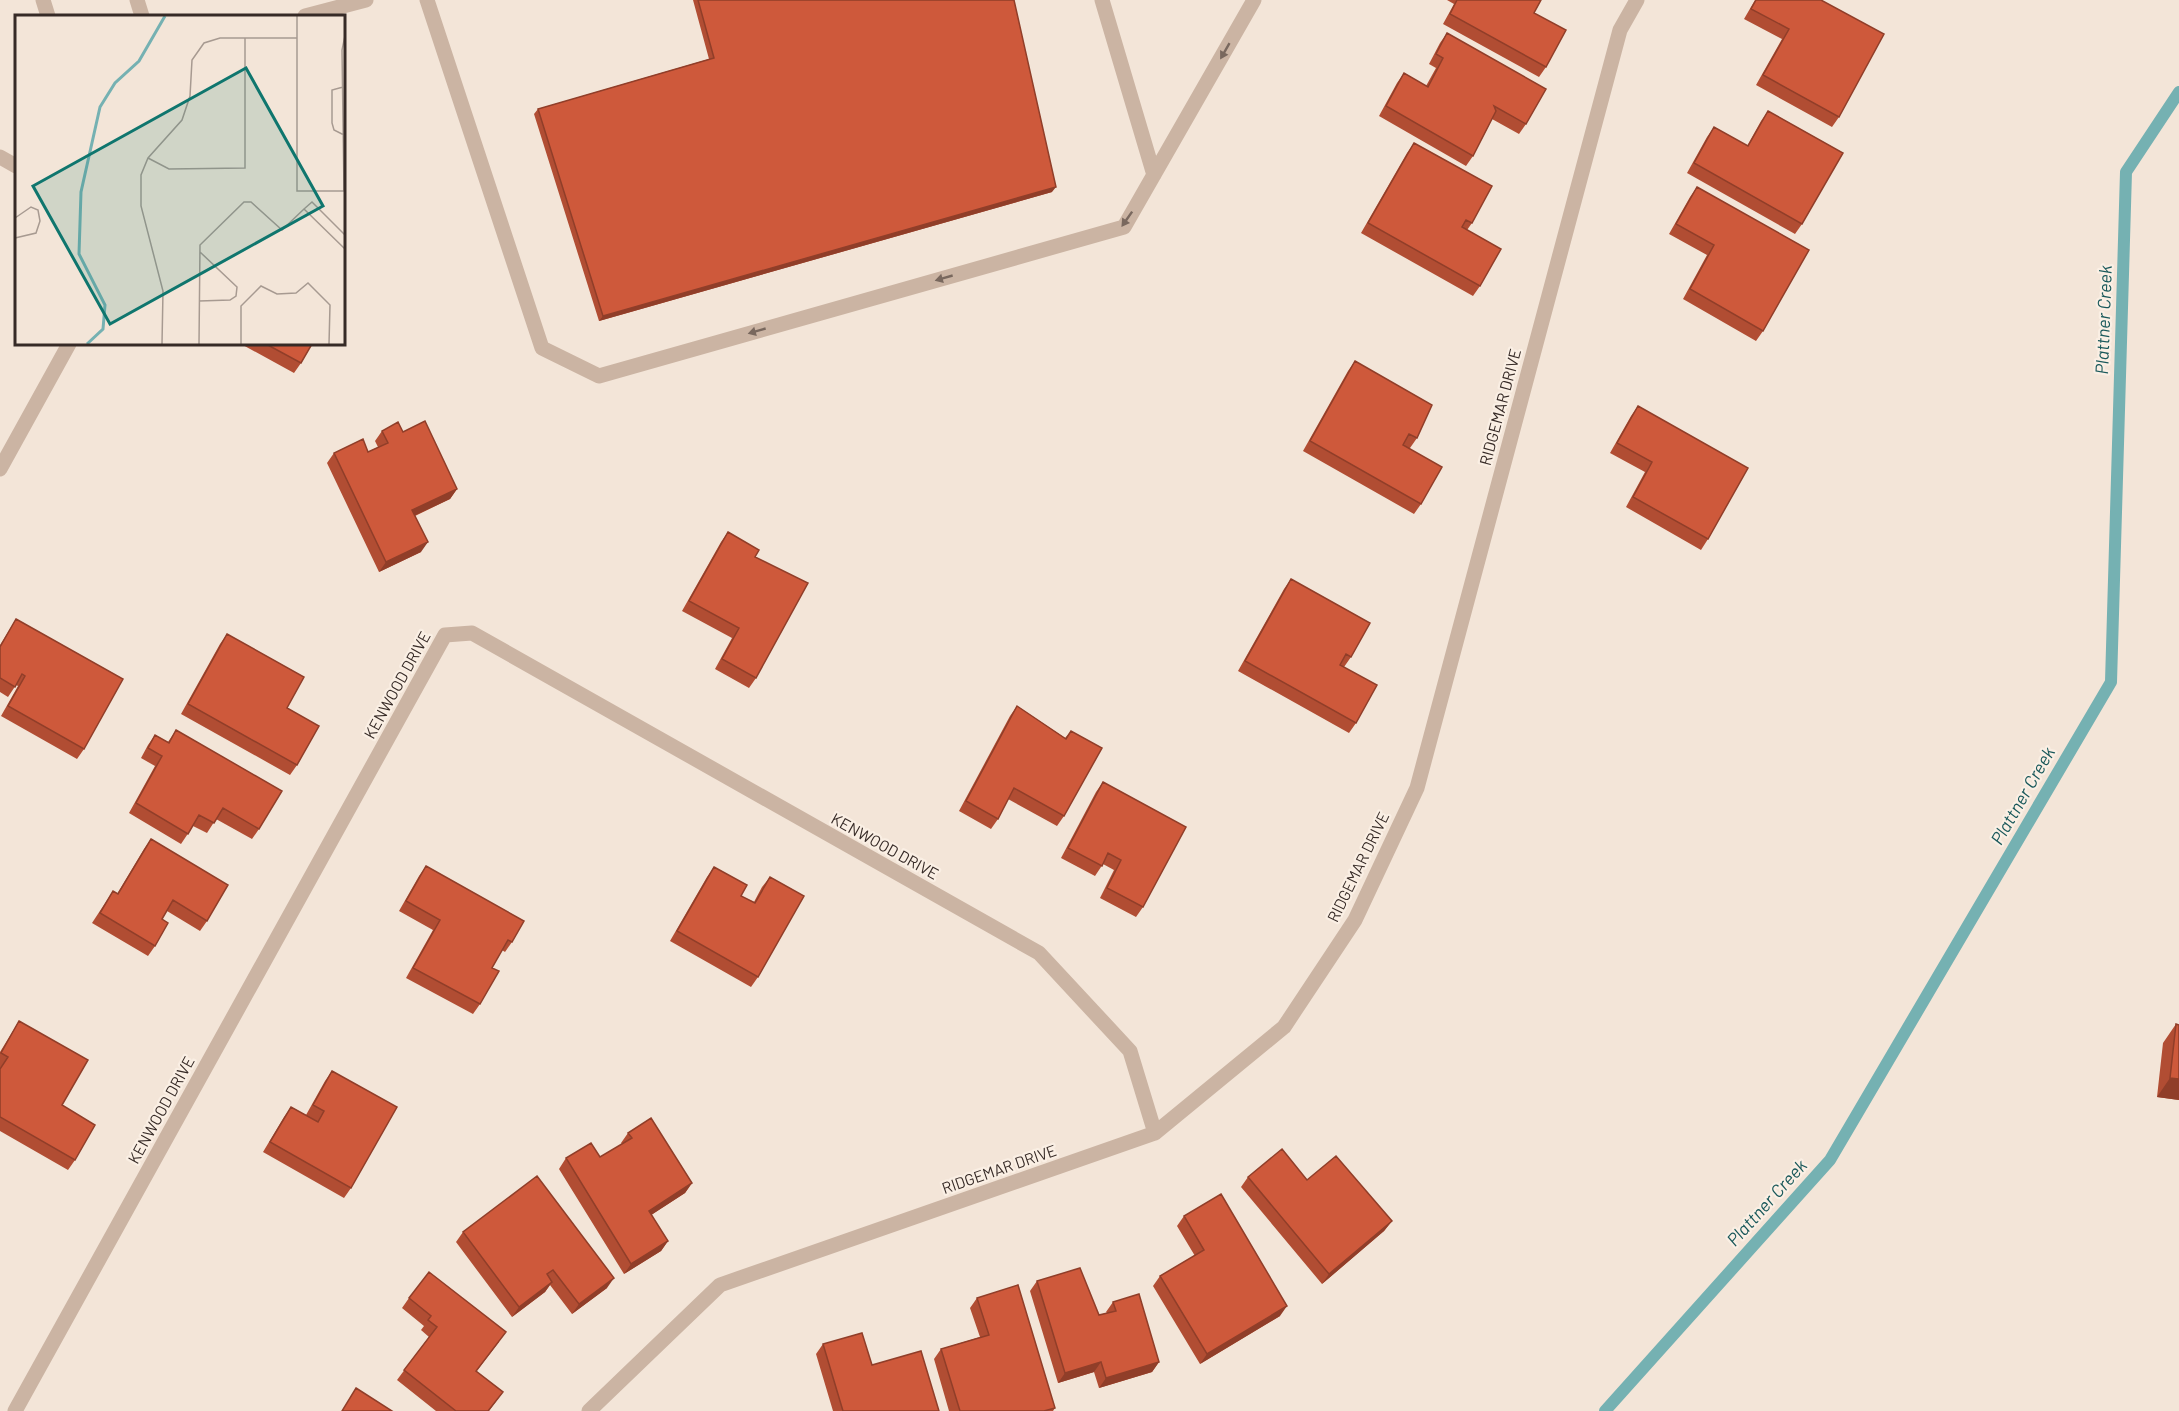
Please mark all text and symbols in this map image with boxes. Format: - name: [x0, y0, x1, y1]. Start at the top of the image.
- inset map: [15, 15, 345, 345]
- one-way arrow: [1220, 43, 1230, 60]
- one-way arrow: [1122, 211, 1134, 227]
- water label: Plattner Creek: [2090, 265, 2116, 375]
- one-way arrow: [935, 274, 953, 283]
- one-way arrow: [747, 327, 765, 336]
- street label: RIDGEMAR DRIVE: [1475, 346, 1524, 467]
- street label: KENWOOD DRIVE: [359, 628, 434, 742]
- water label: Plattner Creek: [1985, 742, 2059, 848]
- street label: KENWOOD DRIVE: [828, 808, 942, 883]
- street label: RIDGEMAR DRIVE: [1323, 809, 1392, 925]
- street label: KENWOOD DRIVE: [123, 1053, 198, 1167]
- street label: RIDGEMAR DRIVE: [939, 1140, 1059, 1197]
- water label: Plattner Creek: [1722, 1154, 1811, 1250]

